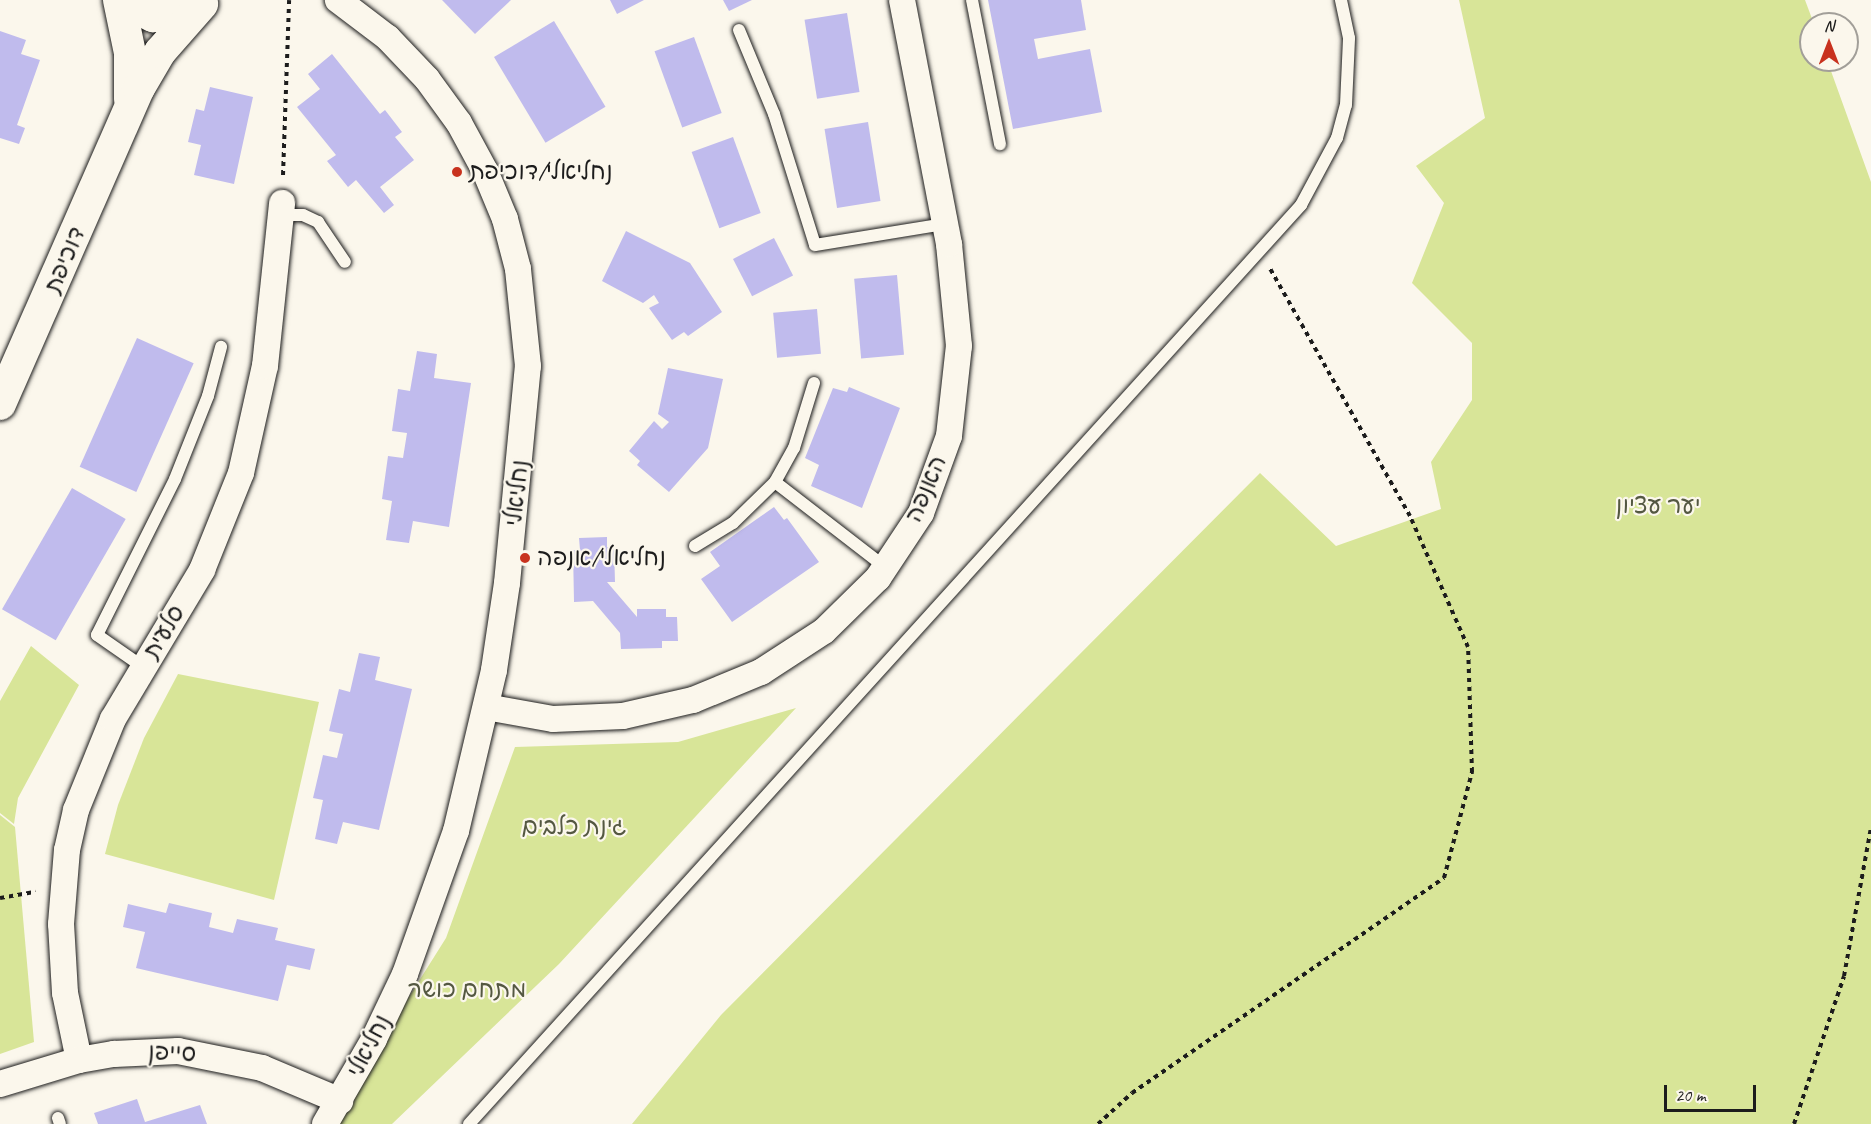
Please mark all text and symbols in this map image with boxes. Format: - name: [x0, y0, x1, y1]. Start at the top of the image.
- north arrow: [1799, 12, 1859, 72]
- text: N: [1824, 16, 1834, 36]
- place label: נחליאלי/דוכיפת: [469, 158, 613, 186]
- marker: נחליאלי/דוכיפת: [450, 165, 464, 179]
- street label: דוכיפת: [38, 223, 92, 297]
- street label: האנפה: [899, 451, 953, 527]
- street label: נחליאלי: [499, 458, 535, 528]
- park label: יער עציון: [1615, 492, 1701, 520]
- place label: נחליאלי/אנפה: [537, 544, 666, 572]
- marker: נחליאלי/אנפה: [518, 551, 532, 565]
- street label: סלעית: [137, 600, 191, 664]
- park label: גינת כלבים: [521, 813, 627, 841]
- park label: מתחם כושר: [408, 976, 526, 1004]
- street label: נחליאלי: [341, 1010, 397, 1082]
- street label: סייפן: [147, 1038, 197, 1068]
- scale bar: [1667, 1073, 1758, 1111]
- text: 20 m: [1675, 1084, 1706, 1106]

